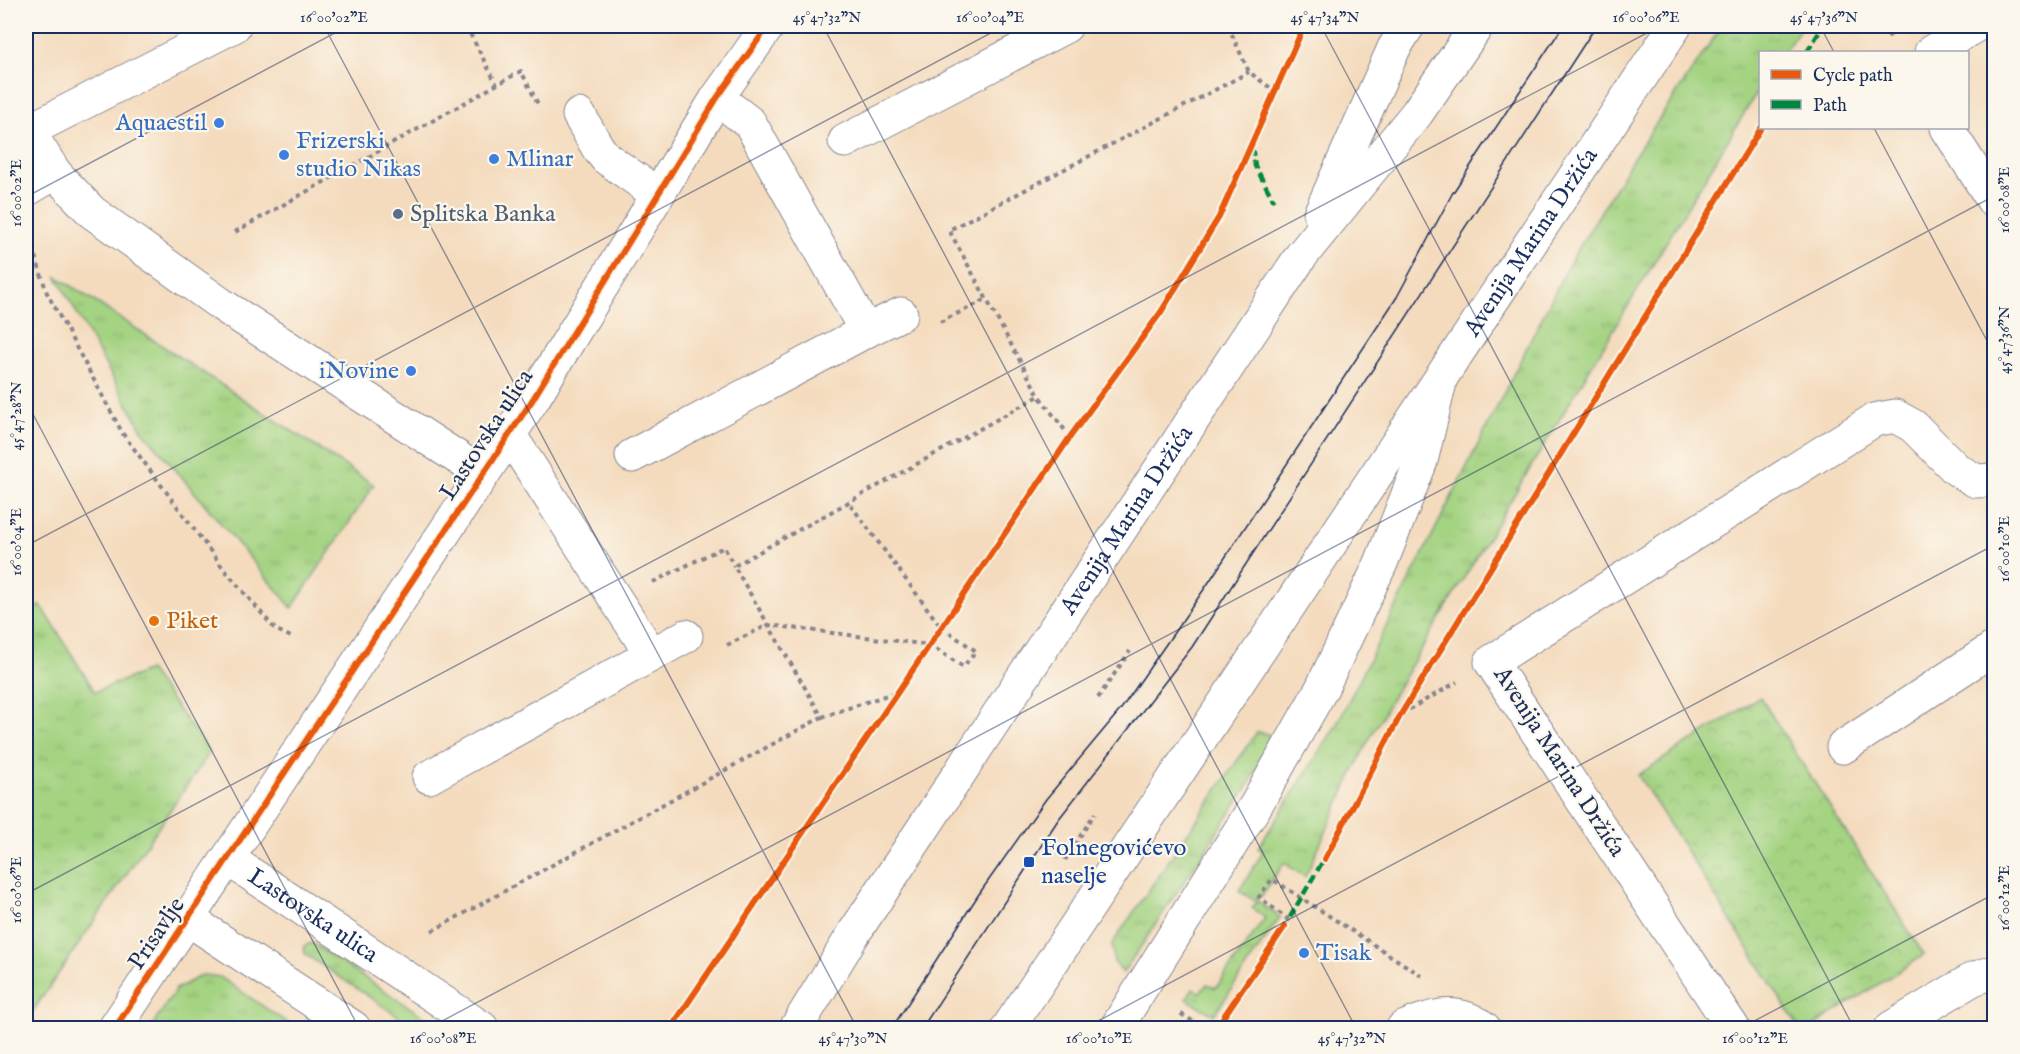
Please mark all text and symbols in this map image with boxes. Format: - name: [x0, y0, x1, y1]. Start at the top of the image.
- text: 16°00'02"E: [300, 8, 368, 27]
- text: 45°47'32"N: [793, 8, 861, 27]
- text: 16°00'04"E: [956, 8, 1024, 27]
- text: 45°47'34"N: [1291, 8, 1359, 27]
- text: 16°00'06"E: [1612, 8, 1680, 27]
- text: 45°47'36"N: [1790, 8, 1858, 27]
- legend: [1759, 51, 1969, 129]
- text: Cycle path: [1813, 65, 1893, 88]
- text: Path: [1813, 95, 1847, 118]
- place label: Aquaestil: [114, 108, 207, 139]
- marker: Aquaestil: [212, 116, 226, 130]
- place label: Frizerski studio Nikas: [296, 126, 421, 185]
- street label: Avenija Marina Držića: [1457, 141, 1605, 343]
- place label: Mlinar: [506, 144, 574, 175]
- marker: Frizerski studio Nikas: [277, 148, 291, 162]
- marker: Mlinar: [487, 152, 501, 166]
- text: 16°00'02"E: [7, 159, 26, 227]
- text: 16°00'08"E: [1995, 167, 2014, 233]
- place label: Splitska Banka: [410, 199, 556, 230]
- marker: Splitska Banka: [391, 207, 405, 221]
- text: 45°47'36"N: [1995, 306, 2014, 374]
- place label: iNovine: [319, 356, 399, 387]
- street label: Lastovska ulica: [433, 363, 541, 506]
- marker: iNovine: [404, 364, 418, 378]
- text: 45°47'28"N: [7, 382, 26, 450]
- street label: Avenija Marina Držića: [1052, 419, 1201, 622]
- text: 16°00'04"E: [7, 508, 26, 576]
- text: 16°00'10"E: [1995, 516, 2014, 582]
- place label: Piket: [166, 606, 218, 637]
- marker: Piket: [147, 614, 161, 628]
- street label: Avenija Marina Držića: [1485, 660, 1632, 863]
- place label: Folnegovićevo naselje: [1041, 833, 1187, 892]
- marker: Folnegovićevo naselje: [1022, 855, 1036, 869]
- text: 16°00'06"E: [7, 856, 26, 924]
- street label: Lastovska ulica: [242, 861, 385, 970]
- text: 16°00'12"E: [1995, 865, 2014, 931]
- street label: Prisavlje: [121, 892, 193, 976]
- place label: Tisak: [1316, 938, 1372, 969]
- marker: Tisak: [1297, 946, 1311, 960]
- text: 16°00'08"E: [410, 1029, 476, 1048]
- text: 45°47'30"N: [819, 1029, 887, 1048]
- text: 16°00'10"E: [1066, 1029, 1132, 1048]
- text: 45°47'32"N: [1318, 1029, 1386, 1048]
- text: 16°00'12"E: [1722, 1029, 1788, 1048]

